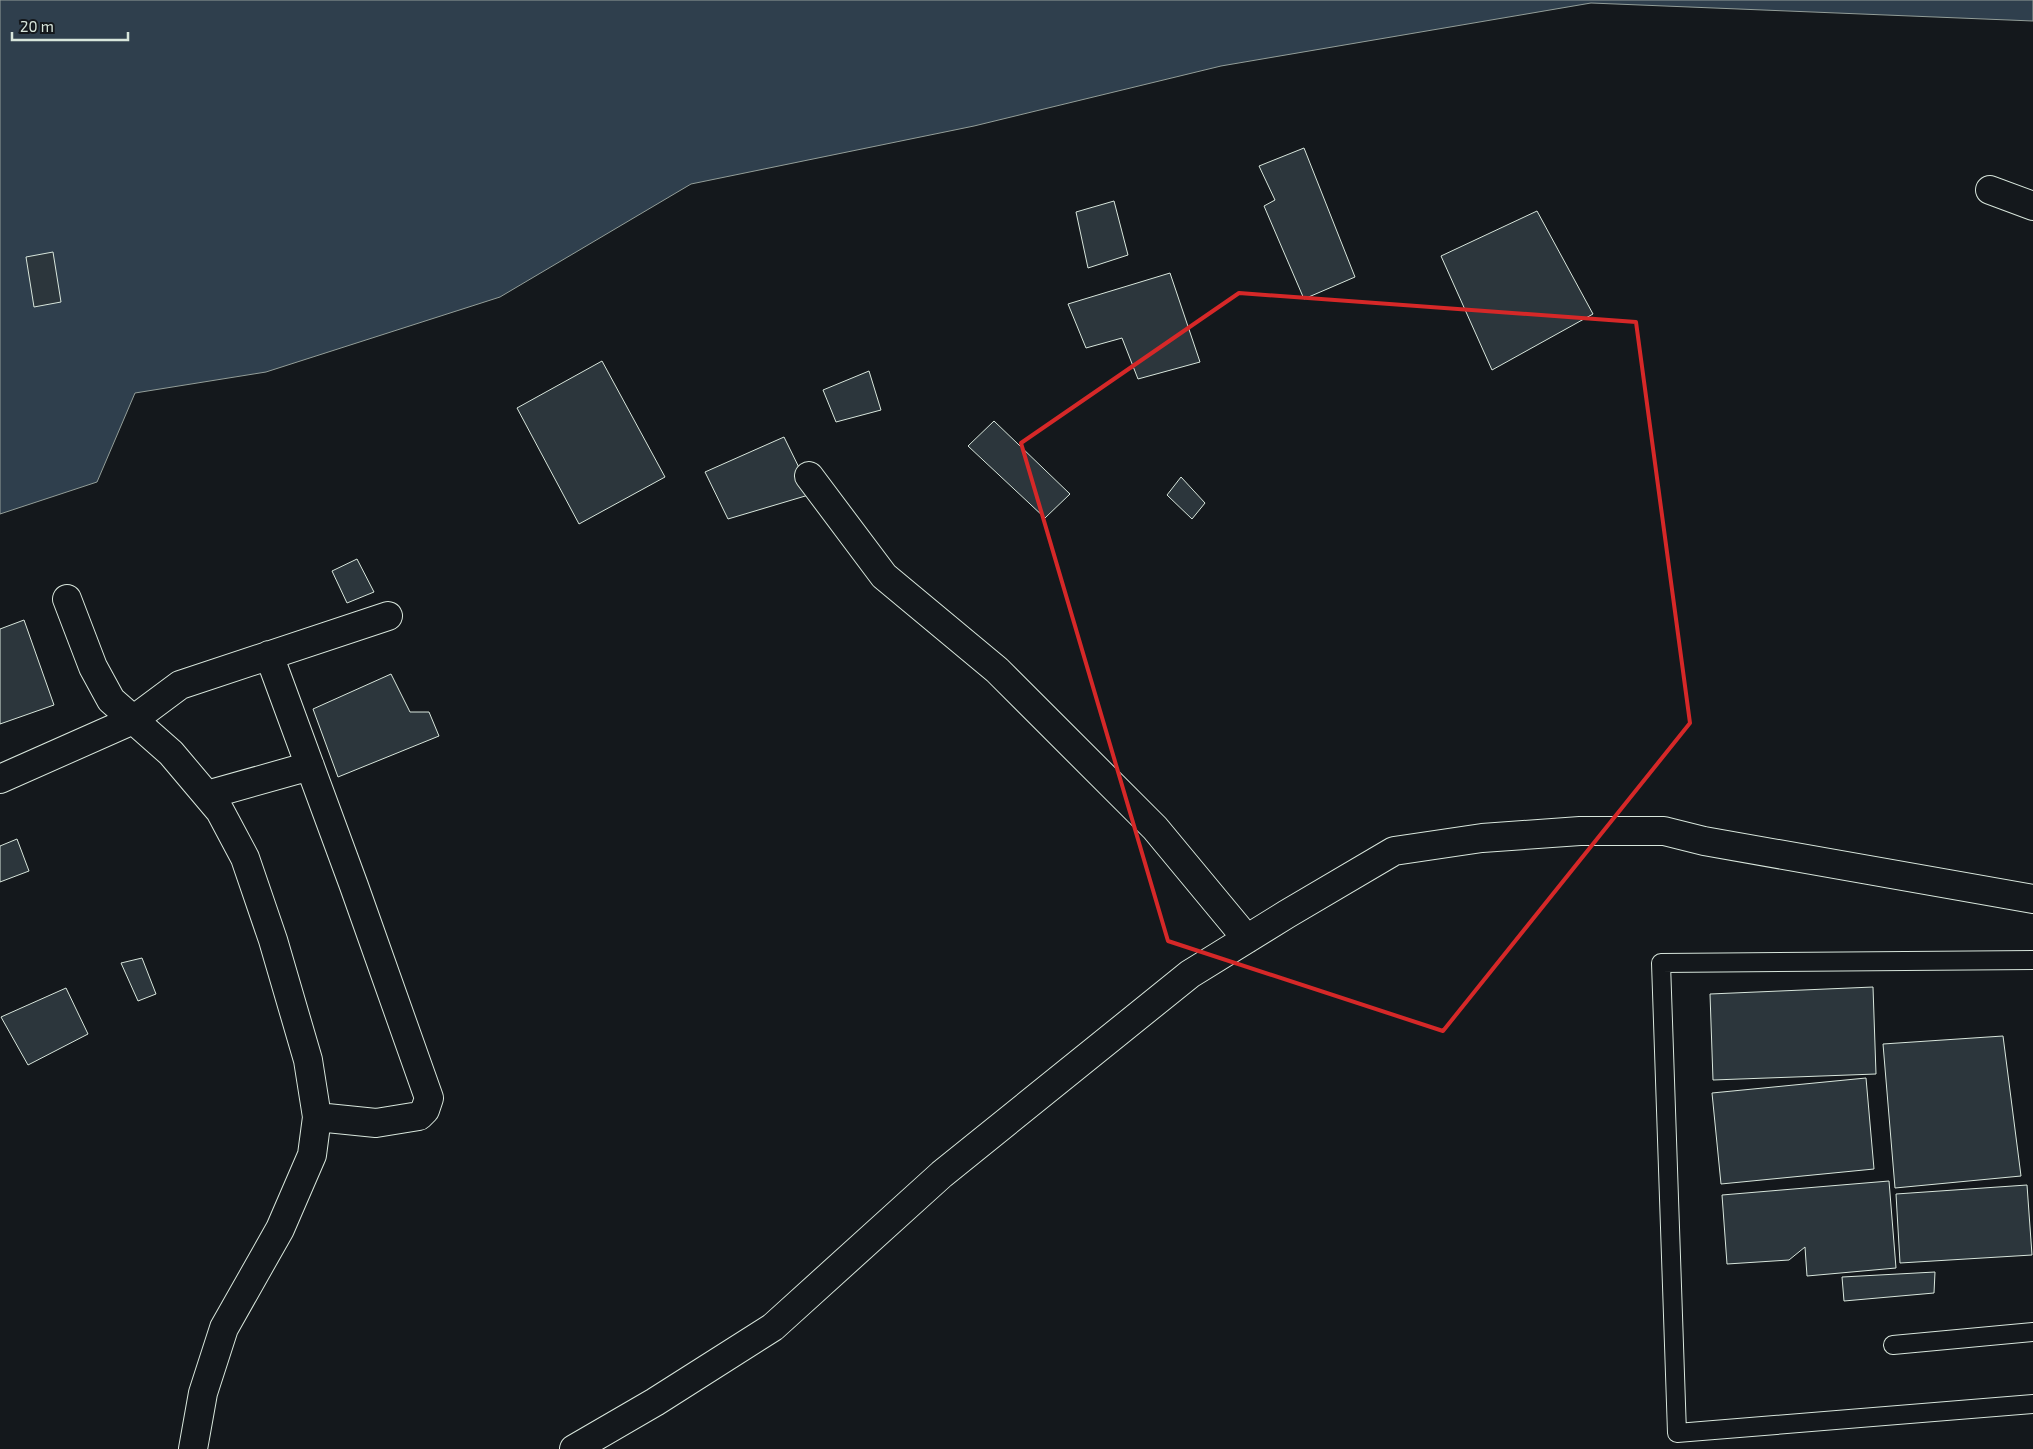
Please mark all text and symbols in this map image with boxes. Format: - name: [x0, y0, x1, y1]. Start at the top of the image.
- scale bar: [12, 10, 129, 42]
- text: 20 m: [20, 17, 54, 35]

